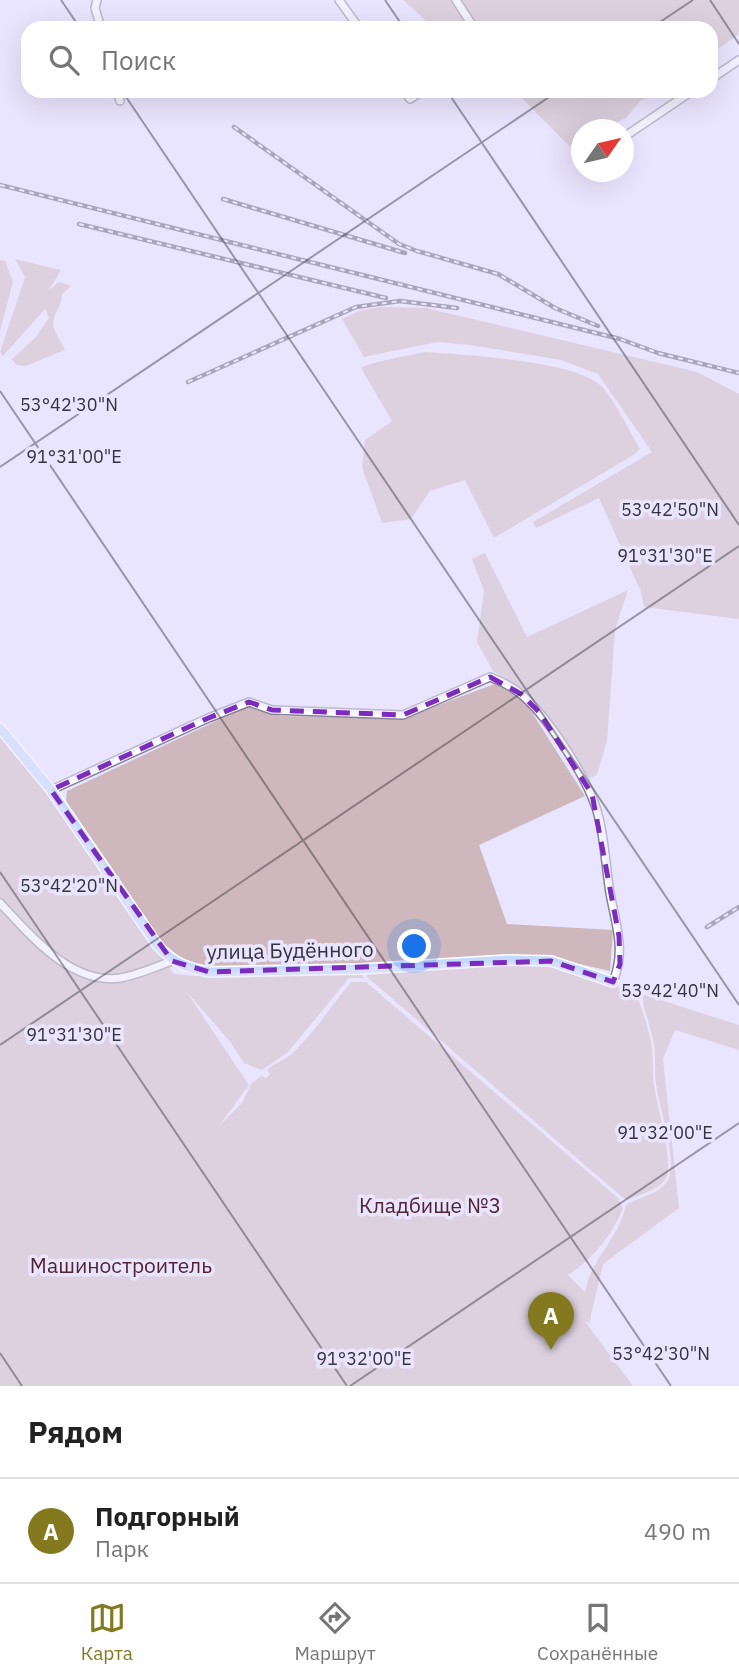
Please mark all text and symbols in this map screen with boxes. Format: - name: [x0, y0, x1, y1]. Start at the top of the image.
- search box: [21, 21, 718, 98]
- icon: search: [45, 41, 83, 79]
- text: Поиск: [101, 43, 176, 77]
- north arrow: [571, 119, 634, 182]
- text: 53°42'30"N: [20, 393, 118, 416]
- text: 91°31'00"E: [26, 445, 122, 468]
- text: 53°42'50"N: [621, 498, 719, 521]
- text: 91°31'30"E: [617, 544, 713, 567]
- text: 53°42'20"N: [20, 874, 118, 897]
- your location: [397, 929, 431, 963]
- street label: улица Будённого: [206, 935, 374, 965]
- text: 53°42'40"N: [621, 979, 719, 1002]
- text: 91°31'30"E: [26, 1023, 122, 1046]
- text: 91°32'00"E: [617, 1121, 713, 1144]
- park label: Кладбище №3: [359, 1191, 501, 1219]
- park label: Машиностроитель: [30, 1251, 212, 1279]
- pin: A: [528, 1292, 574, 1350]
- text: 53°42'30"N: [612, 1342, 710, 1365]
- text: 91°32'00"E: [316, 1347, 412, 1370]
- text: Рядом: [28, 1412, 123, 1451]
- text: Подгорный: [95, 1499, 240, 1533]
- text: A: [43, 1516, 59, 1546]
- text: 490 m: [644, 1516, 711, 1546]
- text: Парк: [95, 1533, 149, 1563]
- tab: Карта: [81, 1599, 133, 1665]
- tab: Маршрут: [294, 1599, 376, 1665]
- tab: Сохранённые: [537, 1599, 658, 1665]

